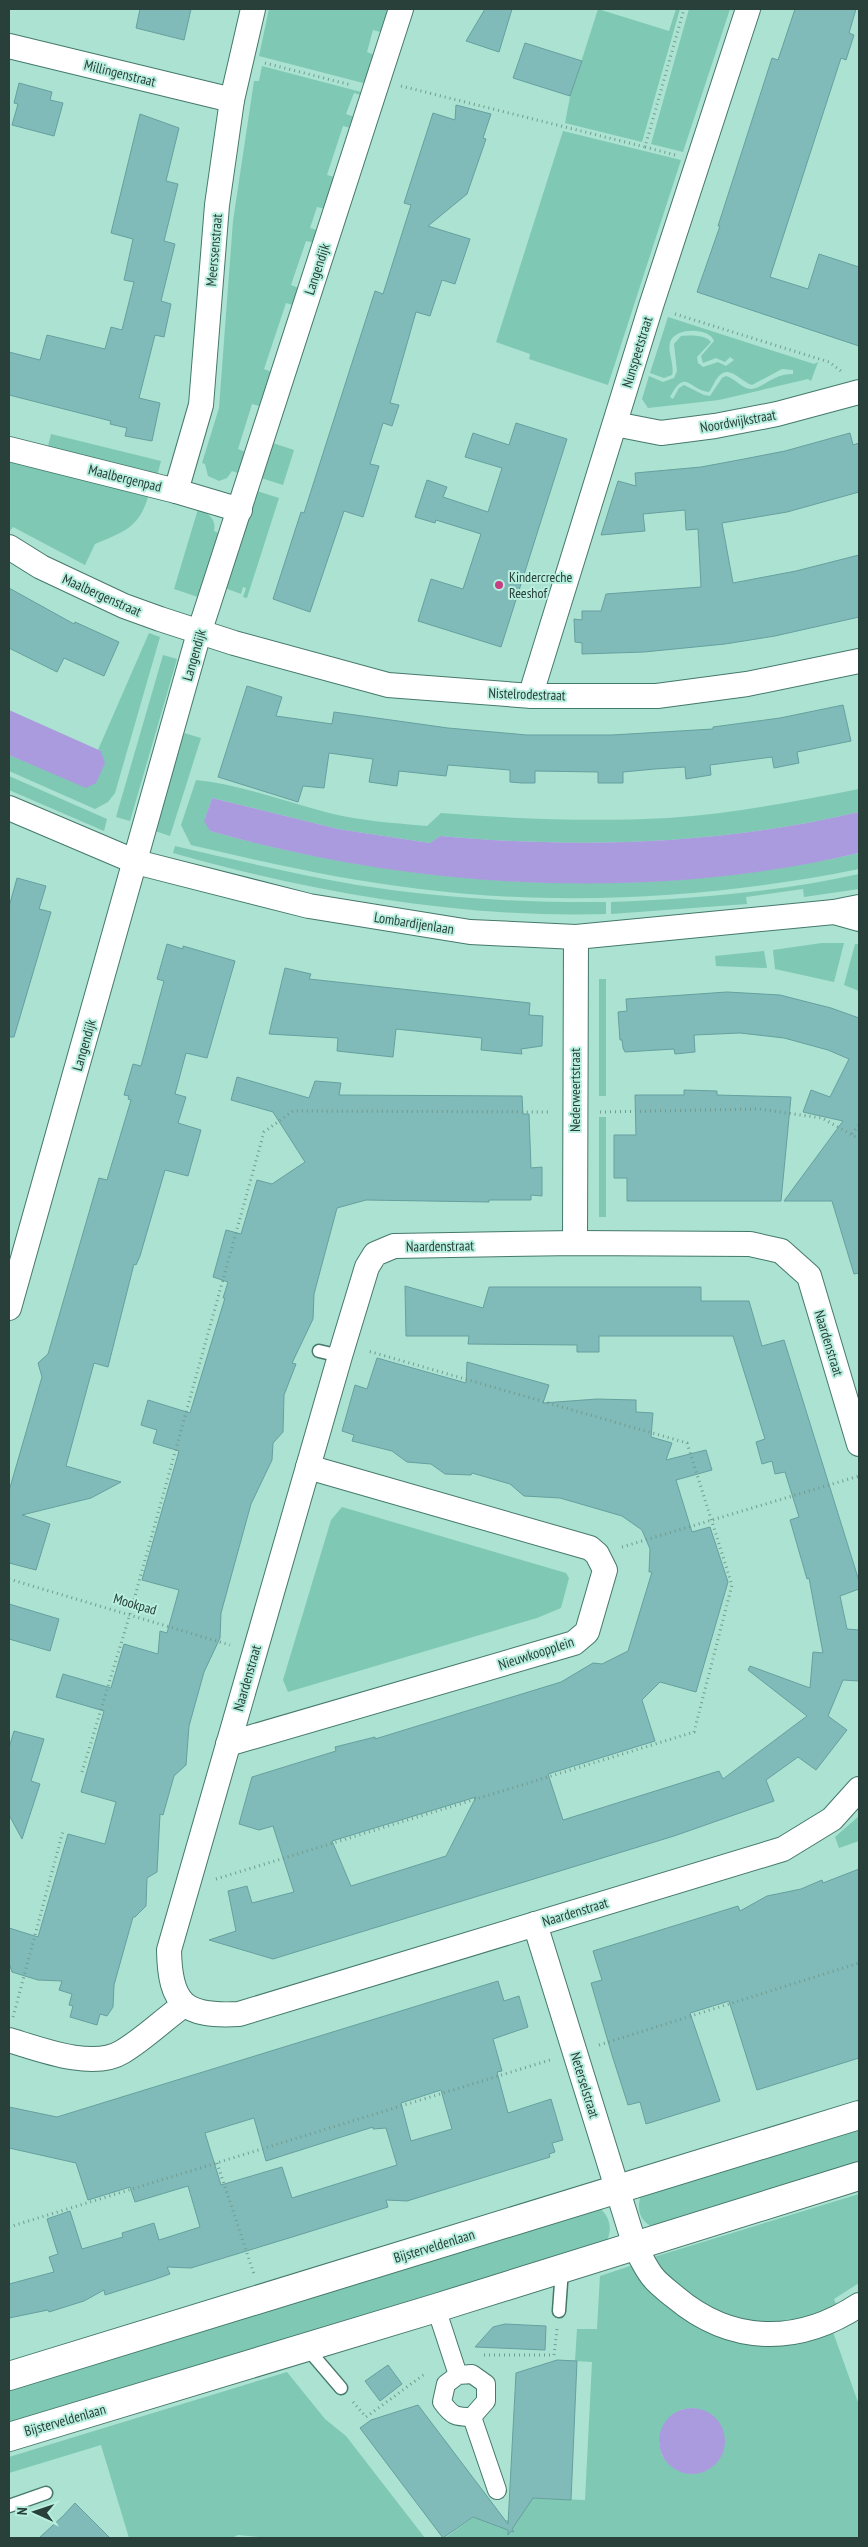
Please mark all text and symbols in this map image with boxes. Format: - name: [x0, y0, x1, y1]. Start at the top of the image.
- street label: Millingenstraat: [82, 55, 158, 91]
- street label: Meerssenstraat: [202, 213, 226, 287]
- street label: Langendijk: [300, 241, 334, 297]
- street label: Nunspeetstraat: [618, 314, 656, 390]
- street label: Noordwijkstraat: [699, 405, 777, 437]
- street label: Maalbergenpad: [87, 460, 163, 496]
- place label: Kindercreche Reeshof: [509, 568, 572, 602]
- street label: Maalbergenstraat: [60, 570, 144, 620]
- marker: Kindercreche Reeshof: [493, 579, 505, 591]
- street label: Langendijk: [178, 627, 210, 683]
- street label: Nistelrodestraat: [488, 684, 566, 704]
- street label: Lombardijenlaan: [373, 908, 455, 938]
- street label: Langendijk: [68, 1017, 100, 1073]
- street label: Nederweertstraat: [566, 1048, 584, 1132]
- street label: Naardenstraat: [406, 1236, 474, 1256]
- street label: Naardenstraat: [810, 1308, 848, 1378]
- street label: Mookpad: [111, 1589, 159, 1619]
- street label: Nieuwkoopplein: [496, 1632, 576, 1674]
- street label: Naardenstraat: [229, 1643, 265, 1713]
- street label: Naardenstraat: [540, 1893, 610, 1931]
- street label: Neterselstraat: [566, 2050, 604, 2120]
- street label: Bijsterveldenlaan: [391, 2225, 477, 2267]
- street label: Bijsterveldenlaan: [22, 2400, 108, 2440]
- north arrow: [10, 2487, 60, 2537]
- text: N: [13, 2507, 31, 2516]

